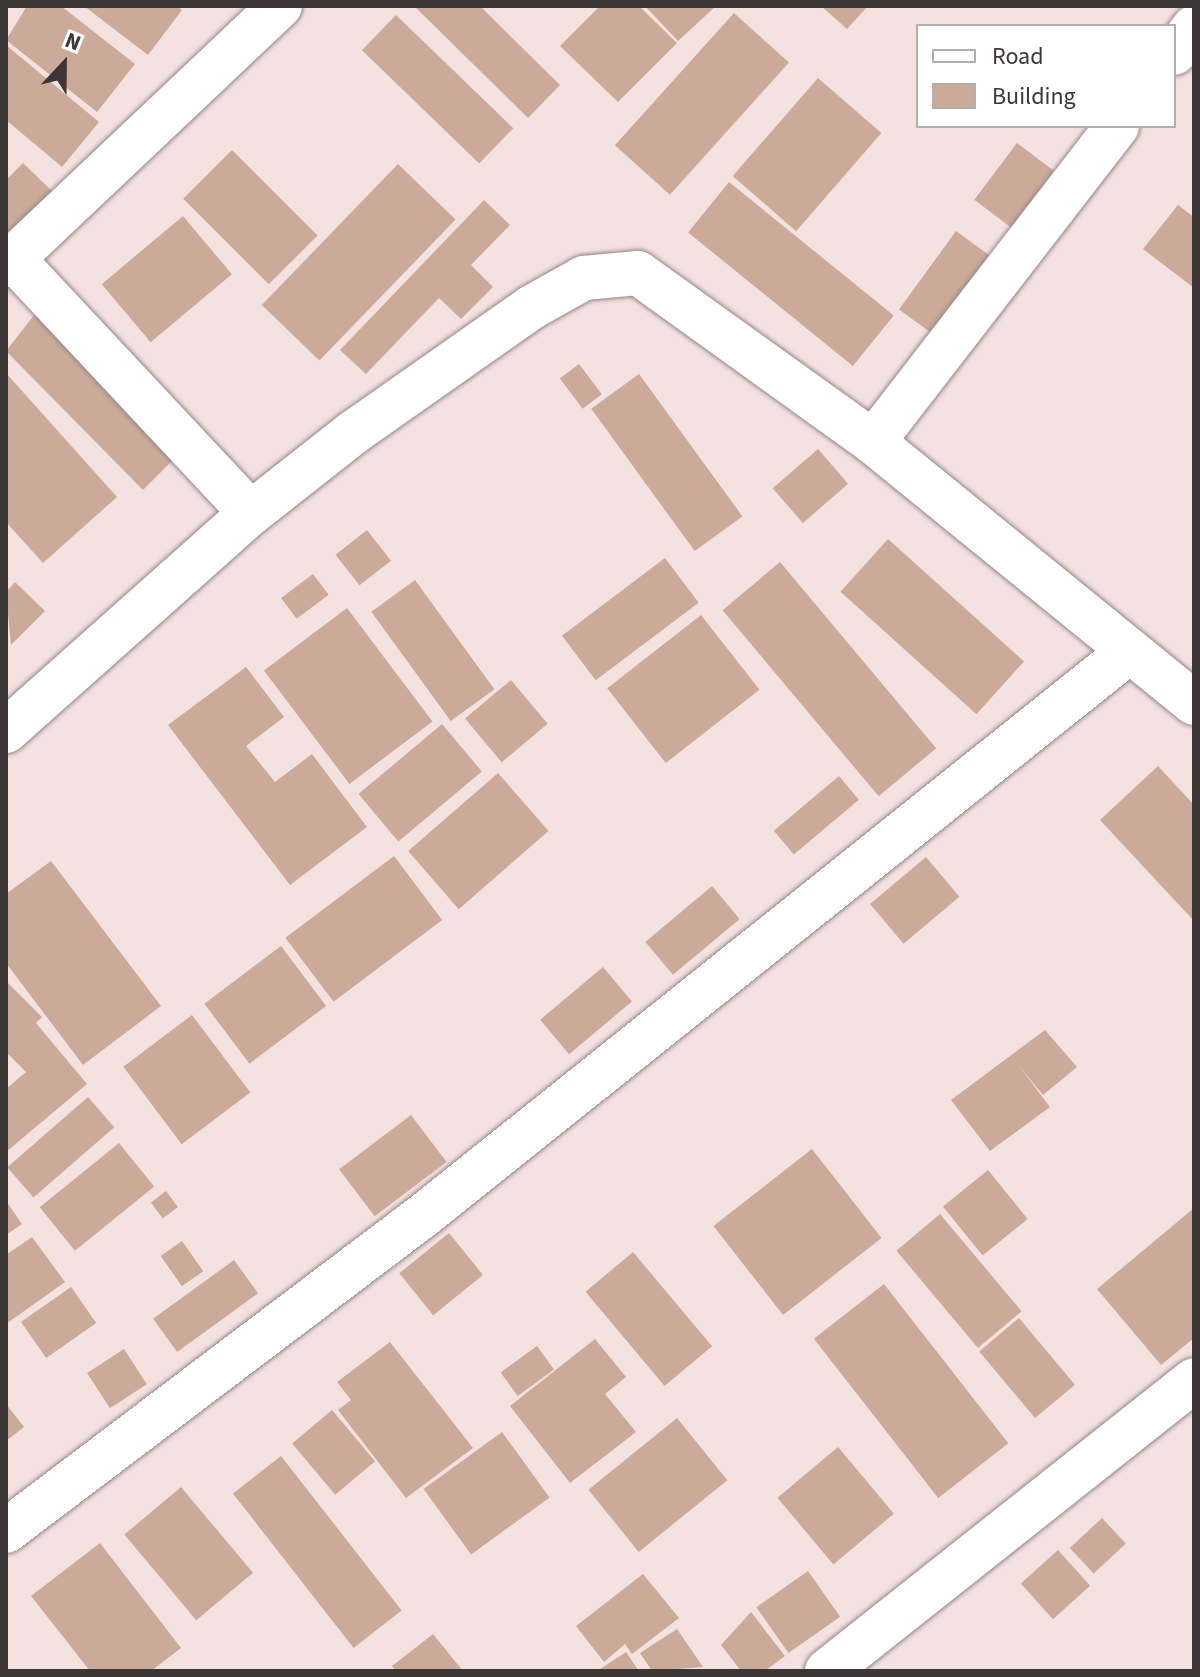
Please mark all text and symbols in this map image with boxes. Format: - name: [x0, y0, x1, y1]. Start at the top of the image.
- north arrow: [24, 24, 104, 104]
- text: N: [60, 24, 86, 59]
- legend: [916, 24, 1176, 128]
- text: Road: [992, 39, 1044, 74]
- text: Building: [992, 79, 1076, 114]

